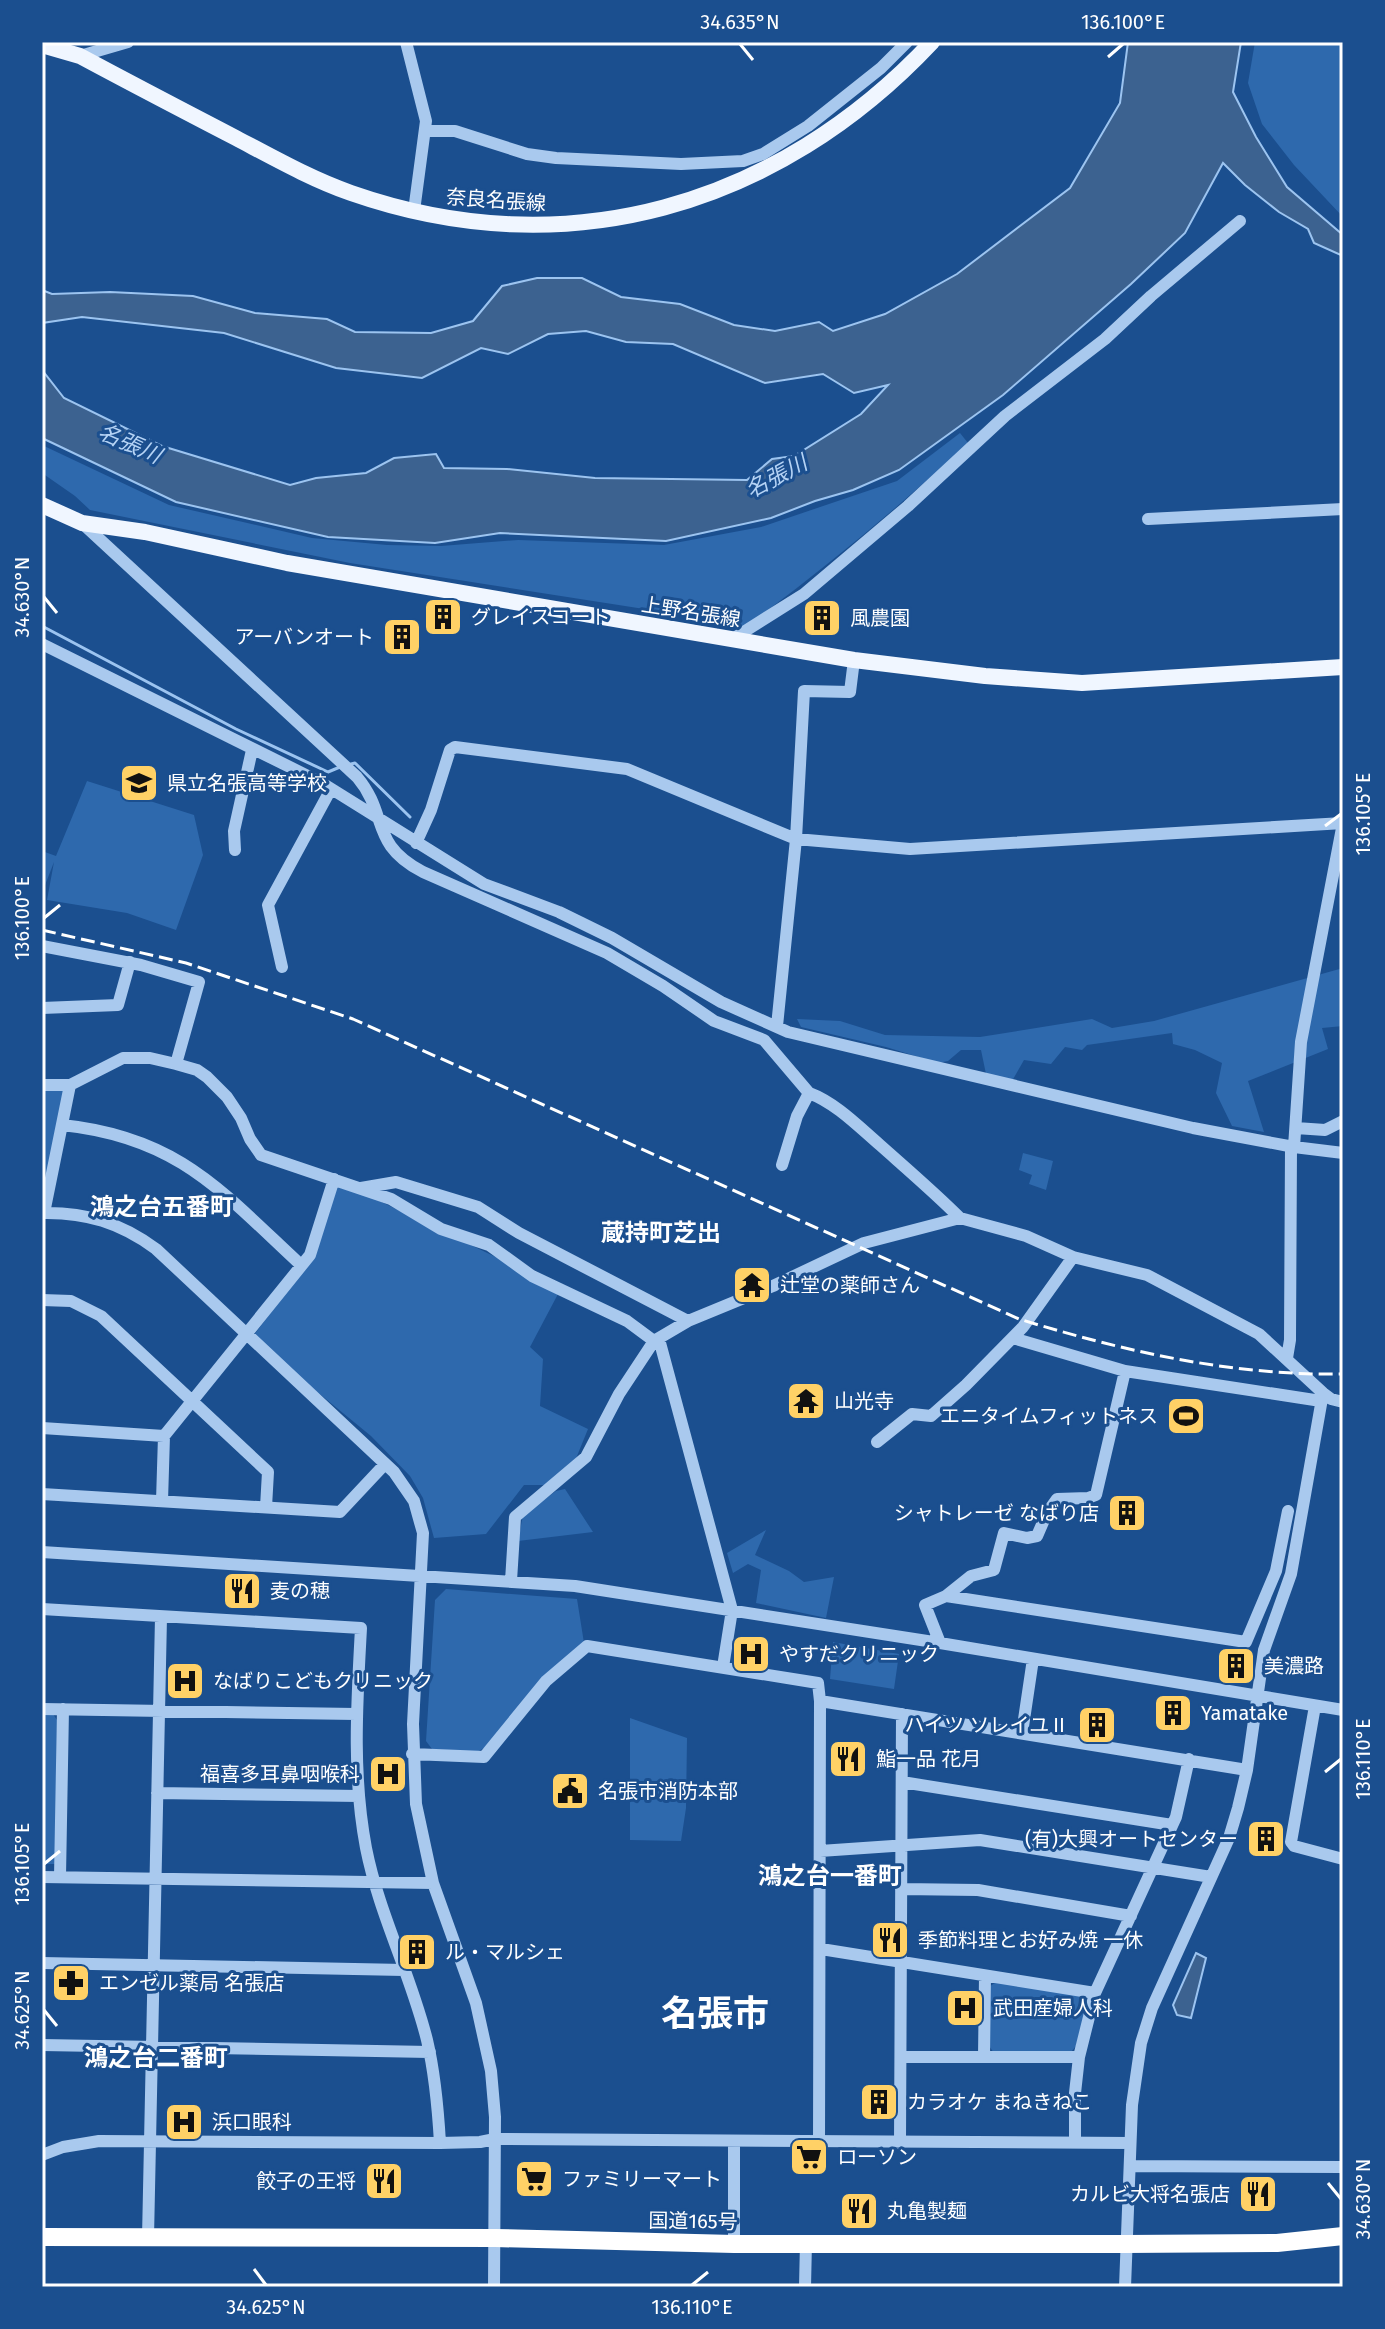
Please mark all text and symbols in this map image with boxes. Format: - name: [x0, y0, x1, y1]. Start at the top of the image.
- text: 34.635°N: [700, 10, 780, 34]
- text: 136.100°E: [1081, 10, 1165, 34]
- street label: 奈良名張線: [445, 185, 547, 215]
- water label: 名張川: [94, 418, 167, 470]
- water label: 名張川: [741, 448, 813, 504]
- text: 34.630°N: [10, 557, 34, 637]
- street label: 上野名張線: [640, 592, 742, 632]
- building icon: グレイスコート: [422, 596, 464, 638]
- building icon: 風農園: [801, 597, 843, 639]
- place label: グレイスコート: [471, 605, 610, 629]
- place label: 風農園: [850, 606, 910, 630]
- building icon: アーバンオート: [381, 616, 423, 658]
- place label: アーバンオート: [234, 625, 374, 649]
- school or university icon: 県立名張高等学校: [118, 762, 160, 804]
- place label: 県立名張高等学校: [167, 771, 327, 795]
- text: 136.105°E: [1351, 773, 1375, 855]
- text: 136.100°E: [10, 876, 34, 960]
- district label: 鴻之台五番町: [90, 1193, 234, 1221]
- district label: 蔵持町芝出: [601, 1219, 721, 1247]
- temple icon: 辻堂の薬師さん: [731, 1264, 773, 1306]
- place label: 辻堂の薬師さん: [780, 1273, 920, 1297]
- temple icon: 山光寺: [785, 1380, 827, 1422]
- place label: 山光寺: [834, 1389, 894, 1413]
- sports icon: エニタイムフィットネス: [1165, 1395, 1207, 1437]
- place label: エニタイムフィットネス: [940, 1404, 1158, 1428]
- building icon: シャトレーゼ なばり店: [1106, 1492, 1148, 1534]
- place label: シャトレーゼ なばり店: [894, 1501, 1099, 1525]
- restaurant icon: 麦の穂: [221, 1570, 263, 1612]
- place label: 麦の穂: [270, 1579, 330, 1603]
- hospital icon: やすだクリニック: [730, 1633, 772, 1675]
- place label: やすだクリニック: [779, 1642, 939, 1666]
- building icon: 美濃路: [1215, 1645, 1257, 1687]
- place label: 美濃路: [1264, 1654, 1324, 1678]
- hospital icon: なばりこどもクリニック: [164, 1660, 206, 1702]
- place label: なばりこどもクリニック: [213, 1669, 433, 1693]
- building icon: Yamatake: [1152, 1692, 1194, 1734]
- place label: Yamatake: [1201, 1701, 1288, 1725]
- building icon: ハイツ ソレイユⅡ: [1076, 1704, 1118, 1746]
- place label: ハイツ ソレイユⅡ: [905, 1713, 1069, 1737]
- text: 136.110°E: [1351, 1718, 1375, 1800]
- restaurant icon: 鮨一品 花月: [827, 1738, 869, 1780]
- place label: 鮨一品 花月: [876, 1747, 981, 1771]
- hospital icon: 福喜多耳鼻咽喉科: [367, 1753, 409, 1795]
- place label: 福喜多耳鼻咽喉科: [200, 1762, 360, 1786]
- public building icon: 名張市消防本部: [549, 1770, 591, 1812]
- place label: 名張市消防本部: [598, 1779, 738, 1803]
- building icon: (有)大興オートセンター: [1245, 1818, 1287, 1860]
- text: 136.105°E: [10, 1823, 34, 1905]
- place label: (有)大興オートセンター: [1025, 1827, 1238, 1851]
- district label: 鴻之台一番町: [758, 1862, 902, 1890]
- restaurant icon: 季節料理とお好み焼 一休: [869, 1919, 911, 1961]
- place label: 季節料理とお好み焼 一休: [918, 1928, 1143, 1952]
- building icon: ル・マルシェ: [396, 1931, 438, 1973]
- place label: ル・マルシェ: [445, 1940, 565, 1964]
- pharmacy icon: エンゼル薬局 名張店: [50, 1962, 92, 2004]
- text: 34.625°N: [10, 1970, 34, 2050]
- place label: エンゼル薬局 名張店: [99, 1971, 284, 1995]
- hospital icon: 武田産婦人科: [944, 1987, 986, 2029]
- district label: 名張市: [661, 1992, 769, 2036]
- place label: 武田産婦人科: [993, 1996, 1113, 2020]
- district label: 鴻之台二番町: [84, 2044, 228, 2072]
- building icon: カラオケ まねきねこ: [858, 2081, 900, 2123]
- place label: カラオケ まねきねこ: [907, 2090, 1092, 2114]
- hospital icon: 浜口眼科: [163, 2101, 205, 2143]
- place label: 浜口眼科: [212, 2110, 292, 2134]
- supermarket icon: ローソン: [788, 2136, 830, 2178]
- place label: ローソン: [837, 2145, 917, 2169]
- supermarket icon: ファミリーマート: [513, 2158, 555, 2200]
- text: 34.630°N: [1351, 2159, 1375, 2239]
- restaurant icon: 餃子の王将: [363, 2160, 405, 2202]
- place label: ファミリーマート: [562, 2167, 722, 2191]
- place label: 餃子の王将: [256, 2169, 356, 2193]
- restaurant icon: カルビ大将名張店: [1237, 2173, 1279, 2215]
- place label: カルビ大将名張店: [1070, 2182, 1230, 2206]
- restaurant icon: 丸亀製麺: [838, 2190, 880, 2232]
- place label: 丸亀製麺: [887, 2199, 967, 2223]
- street label: 国道165号: [648, 2208, 738, 2234]
- text: 34.625°N: [226, 2295, 306, 2319]
- text: 136.110°E: [651, 2295, 733, 2319]

